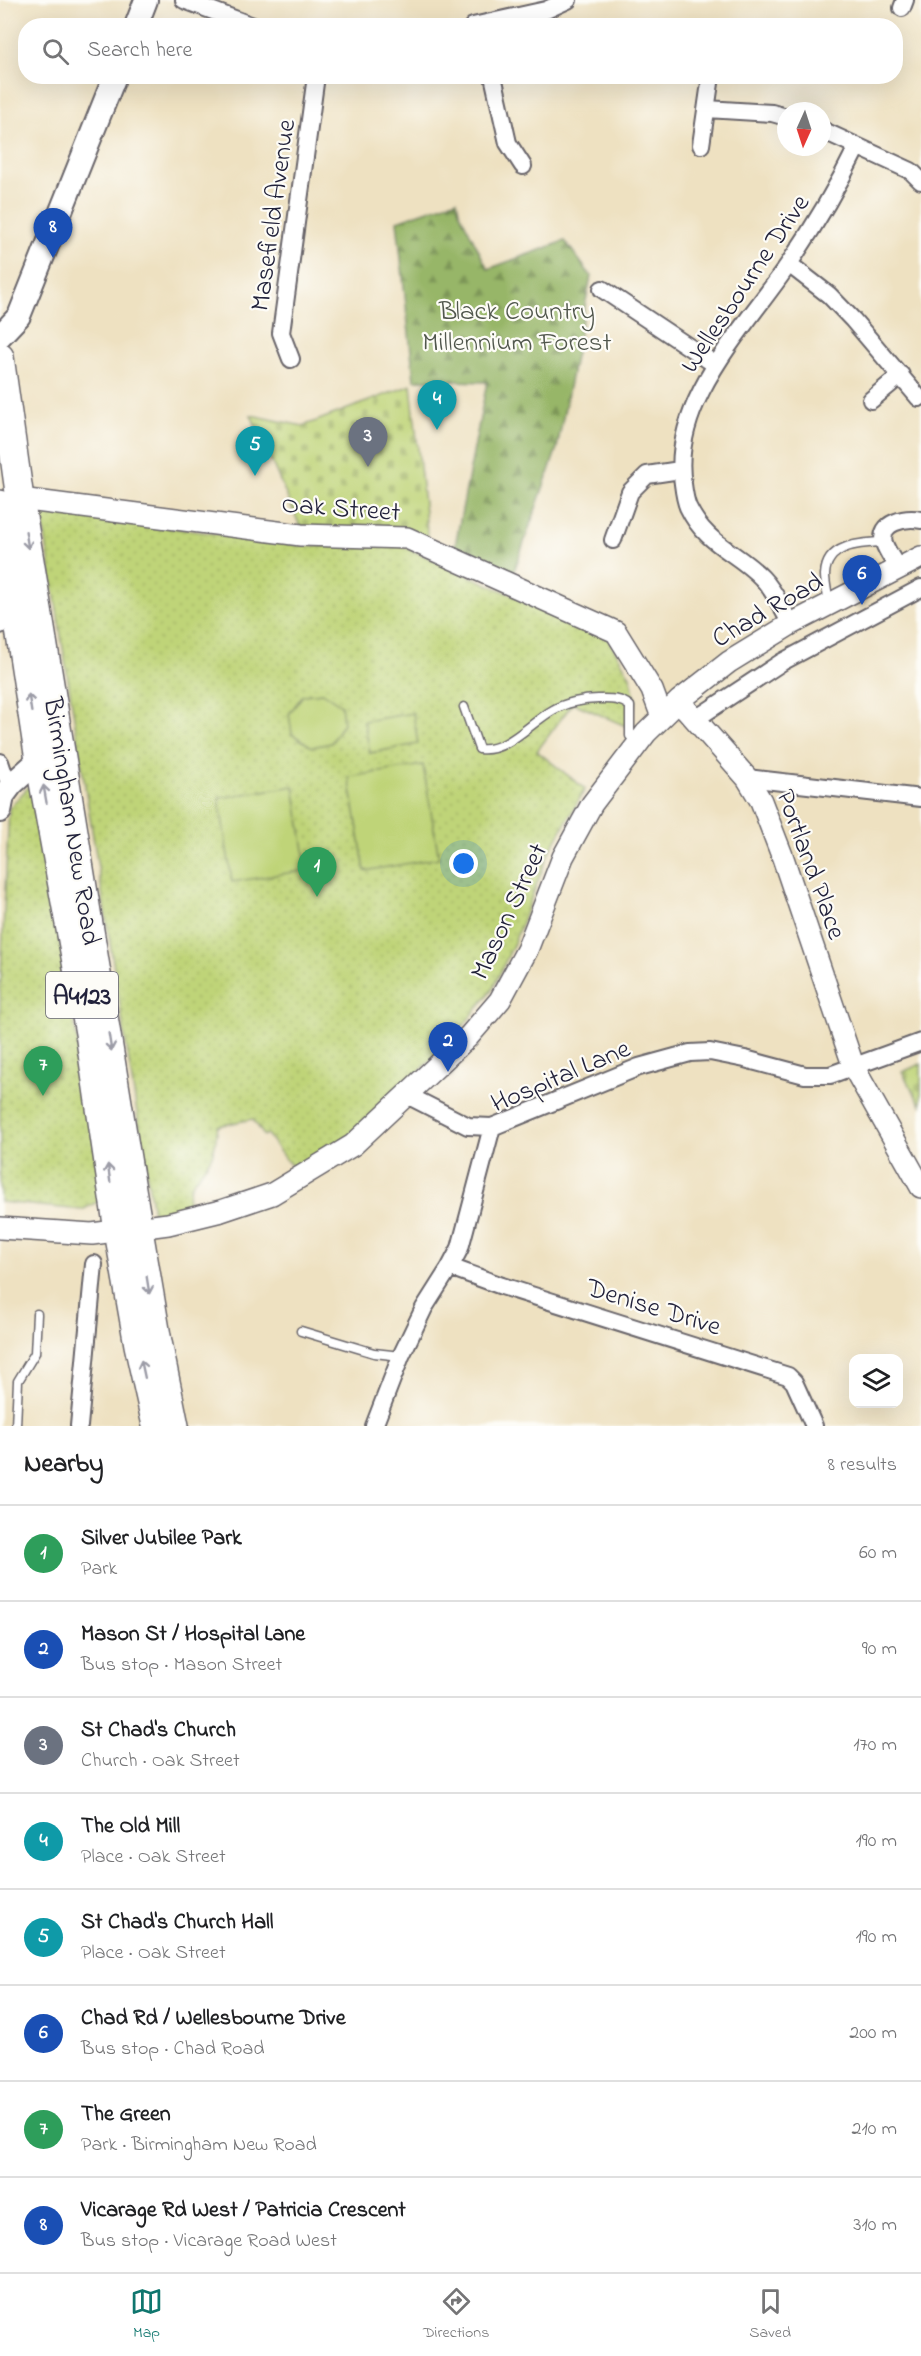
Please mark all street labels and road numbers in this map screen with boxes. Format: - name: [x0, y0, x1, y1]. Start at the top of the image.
- street label: Masefield Avenue: [242, 116, 307, 314]
- street label: Wellesbourne Drive: [672, 186, 821, 382]
- street label: Oak Street: [280, 486, 402, 533]
- street label: Chad Road: [705, 564, 831, 659]
- street label: Birmingham New Road: [32, 694, 109, 948]
- street label: Portland Place: [764, 784, 855, 946]
- street label: Mason Street: [462, 837, 559, 987]
- road number: A4123: [46, 972, 118, 1018]
- street label: Hospital Lane: [485, 1030, 638, 1124]
- street label: Denise Drive: [580, 1269, 726, 1348]

